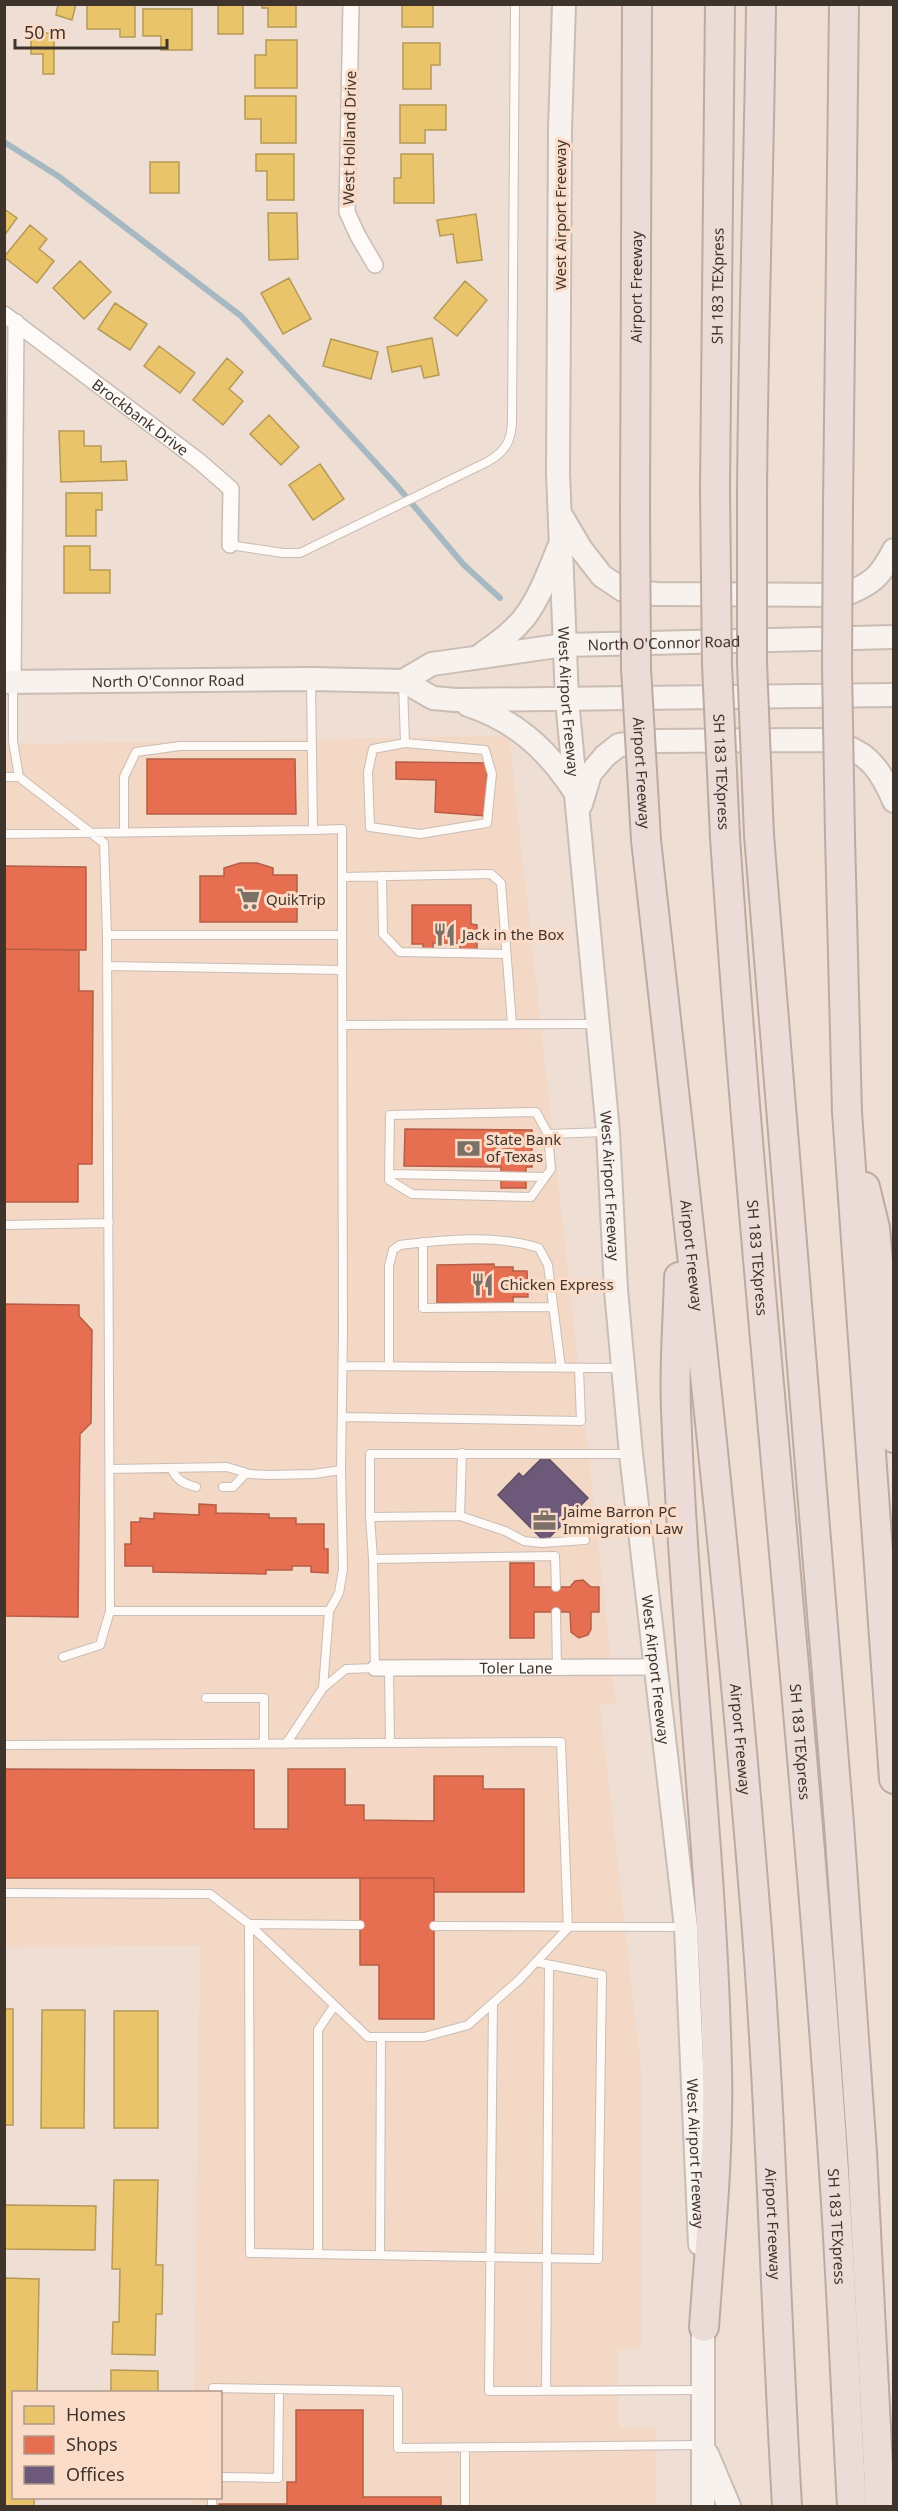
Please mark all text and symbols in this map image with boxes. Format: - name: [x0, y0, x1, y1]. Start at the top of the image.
- scale bar: [15, 12, 166, 50]
- text: 50 m: [24, 20, 66, 44]
- street label: West Holland Drive: [338, 71, 360, 205]
- street label: West Airport Freeway: [550, 140, 570, 290]
- street label: SH 183 TEXpress: [707, 228, 728, 344]
- street label: Airport Freeway: [626, 231, 646, 343]
- street label: Brockbank Drive: [88, 374, 193, 460]
- street label: West Airport Freeway: [554, 626, 584, 778]
- street label: North O'Connor Road: [587, 631, 741, 654]
- street label: North O'Connor Road: [91, 670, 244, 691]
- street label: SH 183 TEXpress: [709, 713, 735, 830]
- street label: Airport Freeway: [629, 716, 655, 830]
- supermarket icon: QuikTrip: [235, 886, 261, 912]
- place label: QuikTrip: [266, 889, 326, 909]
- restaurant icon: Jack in the Box: [431, 921, 457, 947]
- place label: Jack in the Box: [460, 924, 564, 944]
- street label: West Airport Freeway: [596, 1110, 625, 1262]
- place label: State Bank of Texas: [486, 1129, 561, 1166]
- bank icon: State Bank of Texas: [455, 1135, 481, 1161]
- street label: Airport Freeway: [676, 1199, 708, 1312]
- street label: SH 183 TEXpress: [743, 1199, 773, 1317]
- restaurant icon: Chicken Express: [469, 1271, 495, 1297]
- place label: Chicken Express: [500, 1274, 614, 1294]
- place label: Jaime Barron PC Immigration Law: [561, 1501, 683, 1538]
- office icon: Jaime Barron PC Immigration Law: [532, 1507, 558, 1533]
- street label: West Airport Freeway: [637, 1594, 675, 1746]
- street label: Toler Lane: [480, 1657, 552, 1678]
- street label: Airport Freeway: [726, 1682, 756, 1796]
- street label: SH 183 TEXpress: [786, 1683, 816, 1801]
- street label: West Airport Freeway: [683, 2078, 709, 2229]
- street label: Airport Freeway: [761, 2168, 786, 2280]
- street label: SH 183 TEXpress: [824, 2168, 851, 2285]
- legend: [12, 2391, 222, 2499]
- text: Homes: [66, 2402, 126, 2426]
- text: Shops: [66, 2432, 118, 2456]
- text: Offices: [66, 2462, 125, 2486]

